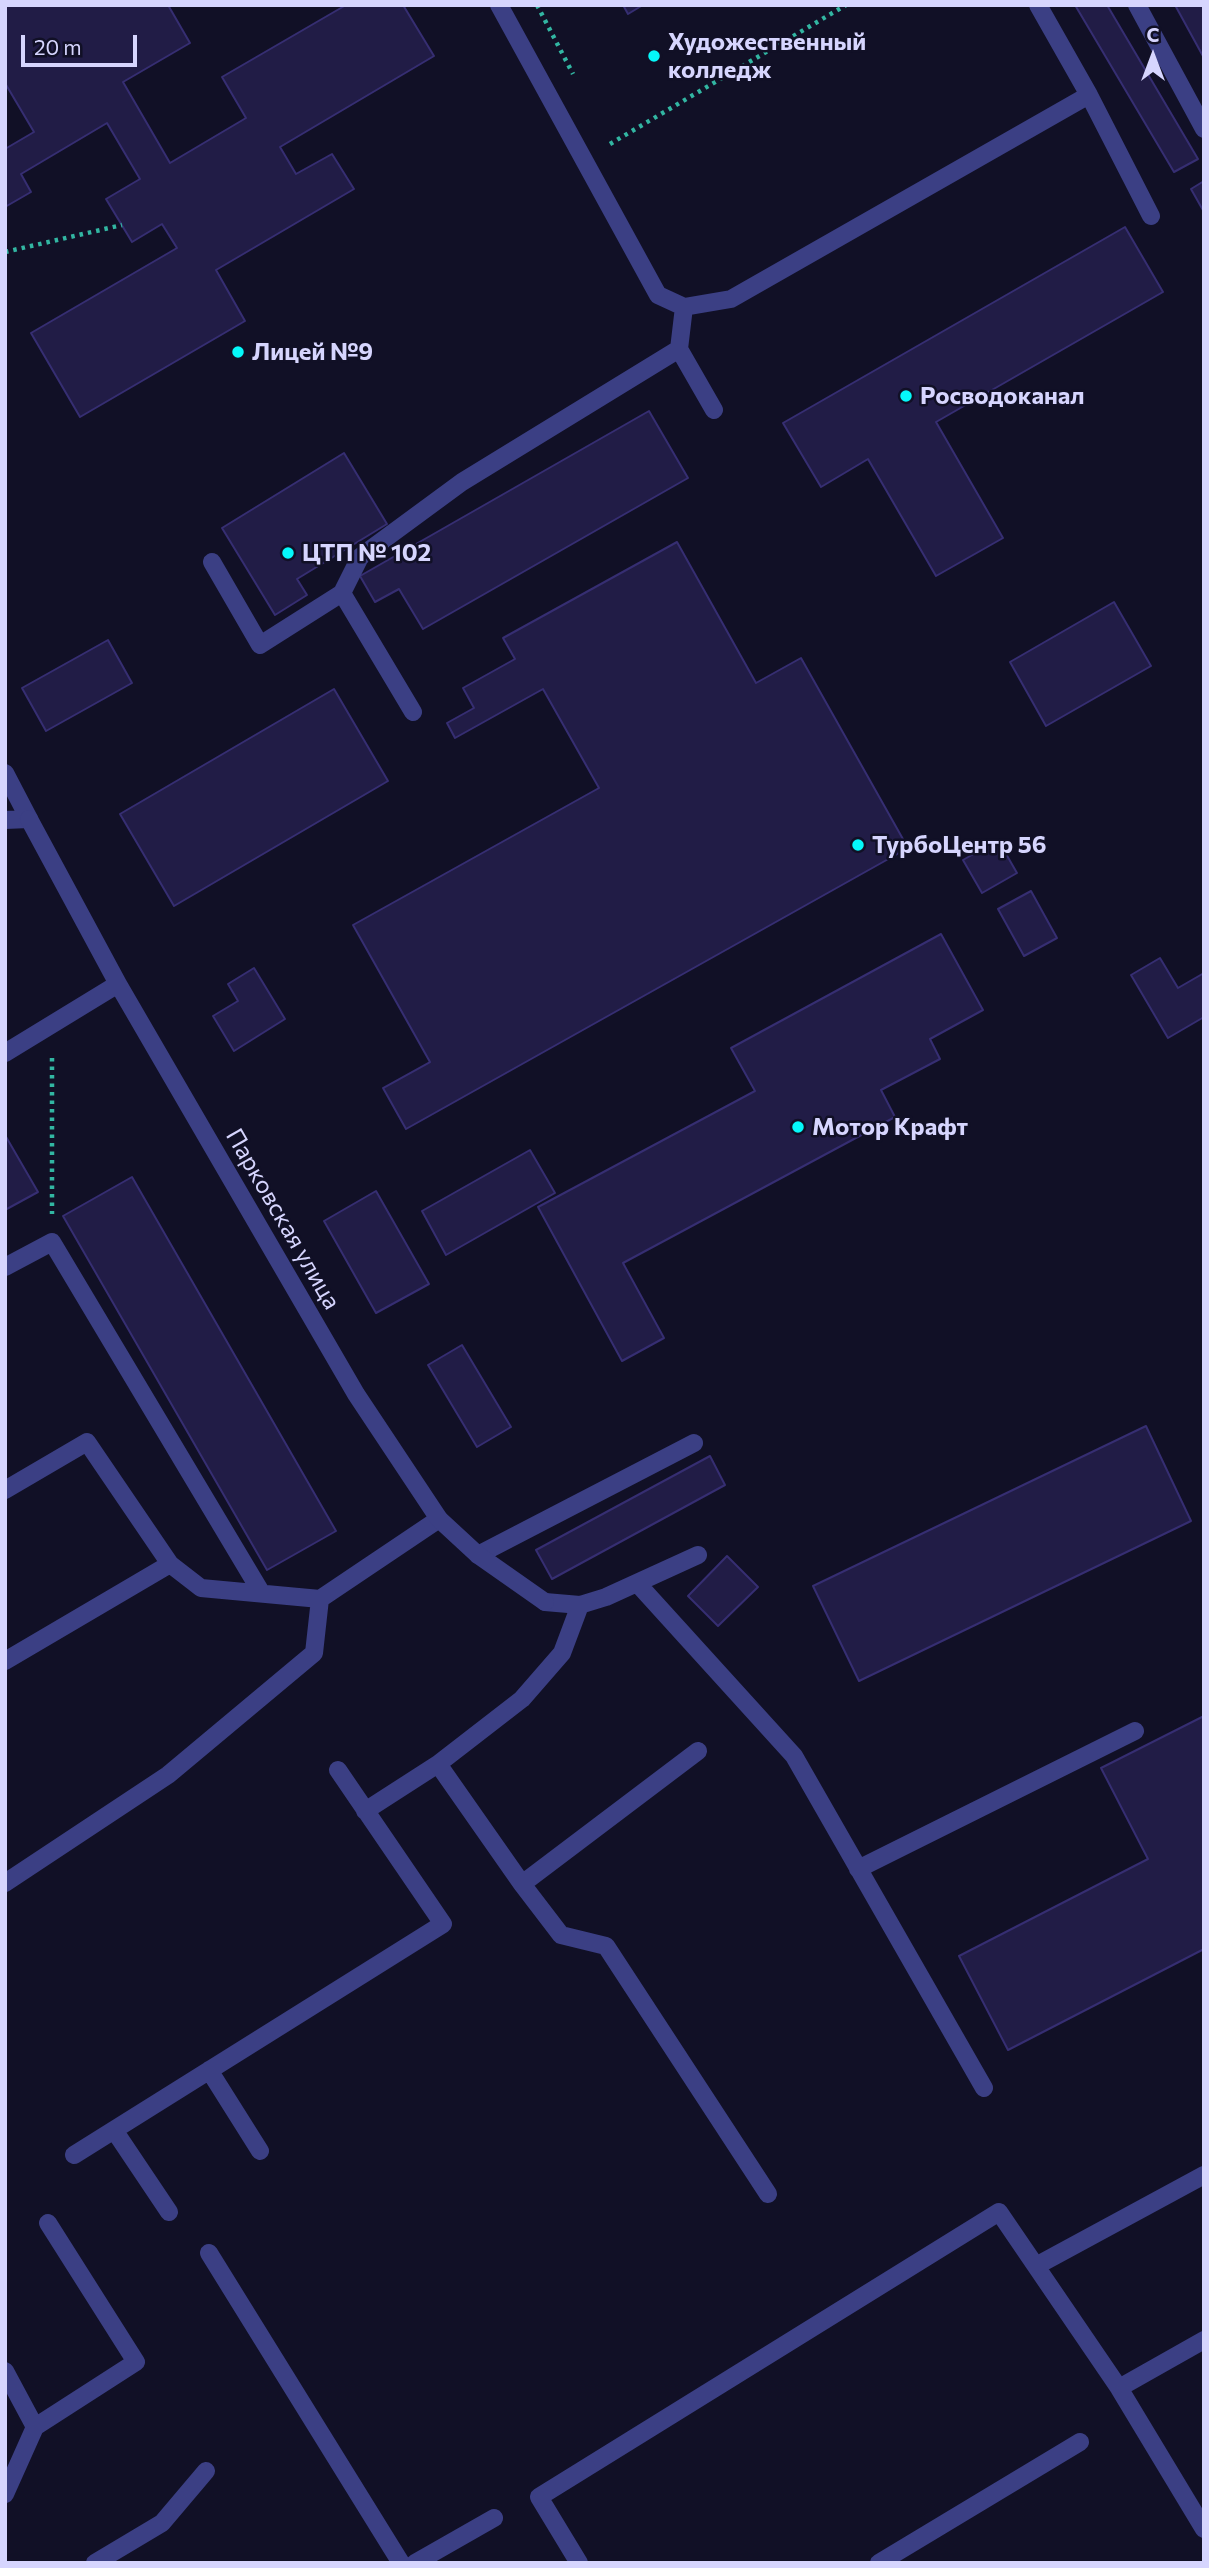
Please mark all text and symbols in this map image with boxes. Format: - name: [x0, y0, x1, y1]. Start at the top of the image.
- scale bar: [24, 21, 140, 65]
- north arrow: [1118, 21, 1188, 91]
- text: С: [1147, 23, 1160, 46]
- place label: Художественный колледж: [668, 28, 866, 84]
- text: 20 m: [34, 34, 82, 59]
- marker: Художественный колледж: [646, 48, 662, 64]
- place label: Лицей №9: [252, 338, 373, 366]
- marker: Лицей №9: [230, 344, 246, 360]
- place label: Росводоканал: [920, 382, 1085, 410]
- marker: Росводоканал: [898, 388, 914, 404]
- place label: ЦТП № 102: [302, 539, 431, 567]
- marker: ЦТП № 102: [280, 545, 296, 561]
- place label: ТурбоЦентр 56: [872, 831, 1047, 859]
- marker: ТурбоЦентр 56: [850, 837, 866, 853]
- place label: Мотор Крафт: [812, 1113, 968, 1141]
- marker: Мотор Крафт: [790, 1119, 806, 1135]
- street label: Парковская улица: [220, 1124, 346, 1314]

